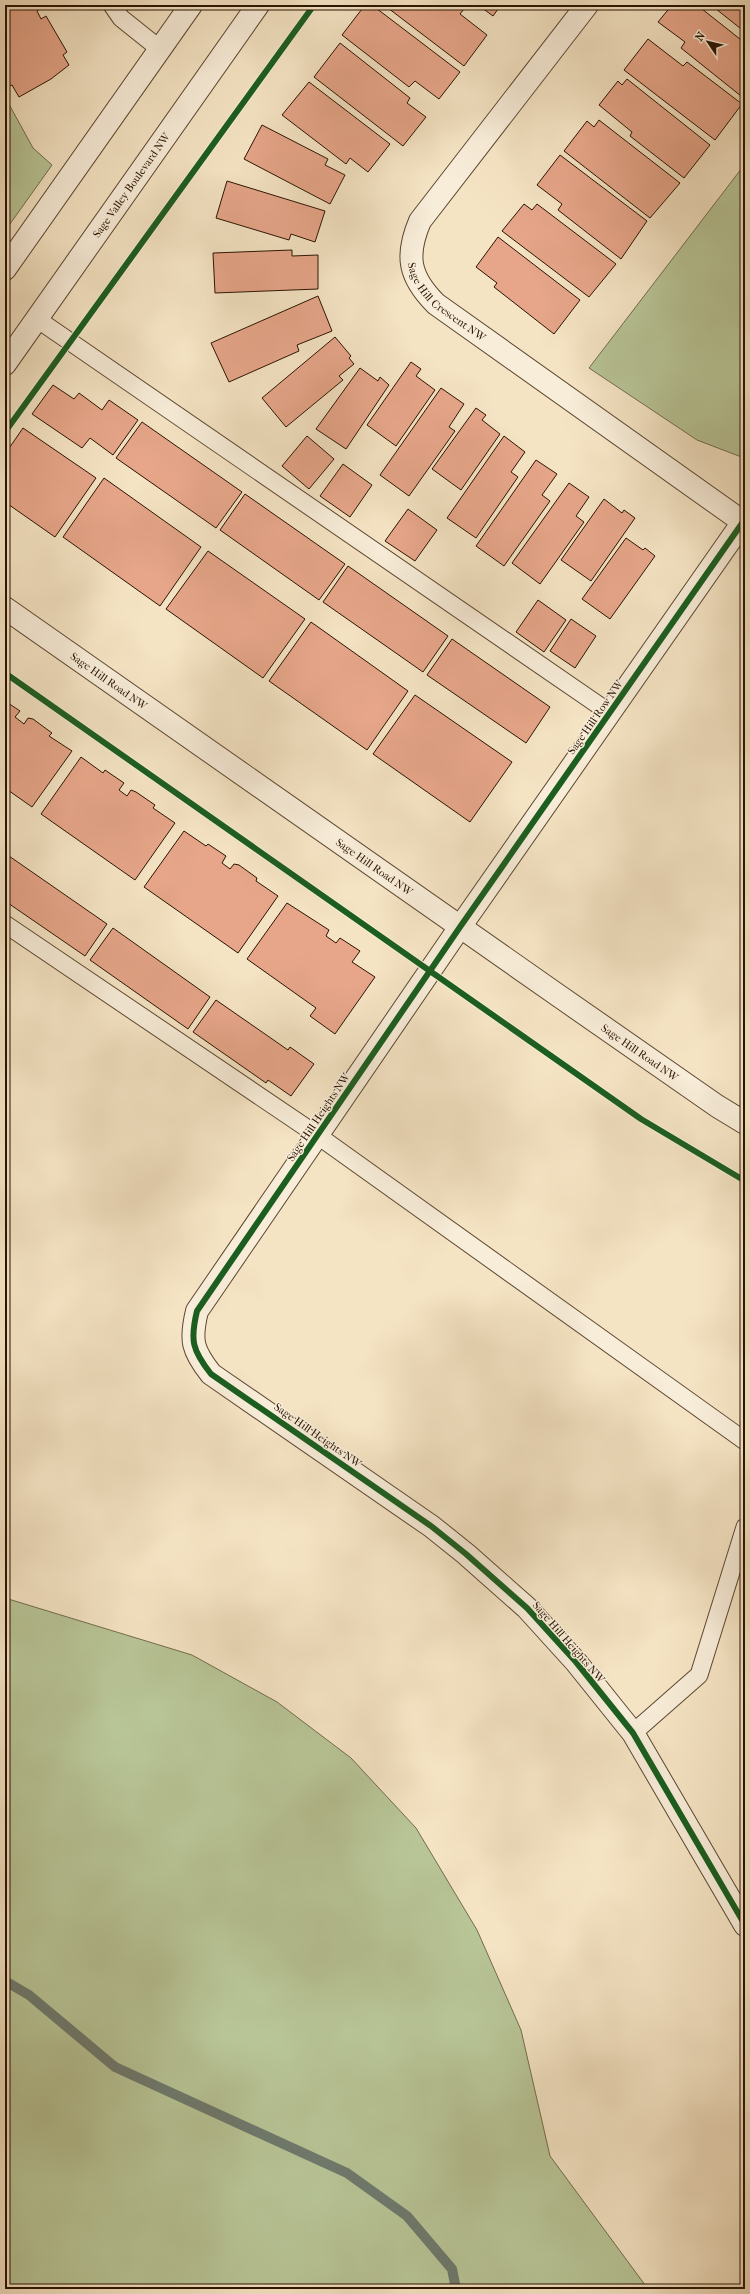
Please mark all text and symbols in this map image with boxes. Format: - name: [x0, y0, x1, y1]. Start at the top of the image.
- north arrow: [688, 22, 728, 62]
- text: N: [692, 29, 708, 44]
- street label: Sage Valley Boulevard NW: [90, 129, 174, 240]
- street label: Sage Hill Crescent NW: [405, 261, 489, 345]
- street label: Sage Hill Road NW: [68, 650, 151, 713]
- street label: Sage Hill Row NW: [565, 677, 627, 757]
- street label: Sage Hill Road NW: [333, 836, 416, 899]
- street label: Sage Hill Road NW: [599, 1021, 682, 1085]
- street label: Sage Hill Heights NW: [284, 1070, 353, 1164]
- street label: Sage Hill Heights NW: [272, 1400, 365, 1471]
- street label: Sage Hill Heights NW: [530, 1599, 608, 1687]

